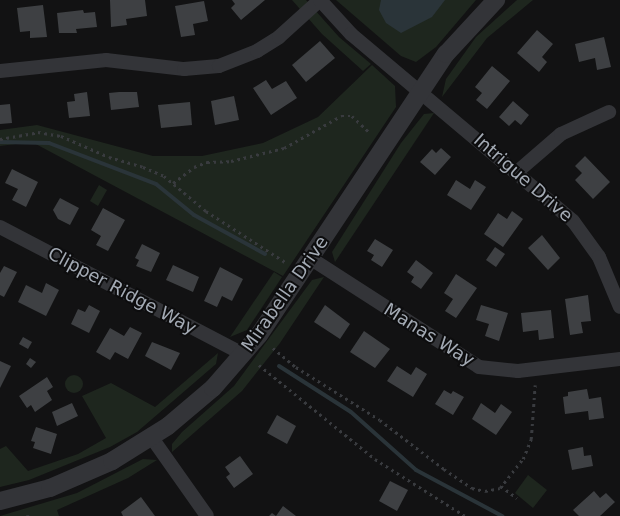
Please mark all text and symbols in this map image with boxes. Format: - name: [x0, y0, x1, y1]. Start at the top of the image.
- street label: Intrigue Drive: [469, 129, 577, 227]
- street label: Mirabella Drive: [237, 232, 333, 356]
- street label: Clipper Ridge Way: [44, 243, 200, 339]
- street label: Manas Way: [380, 299, 478, 371]

